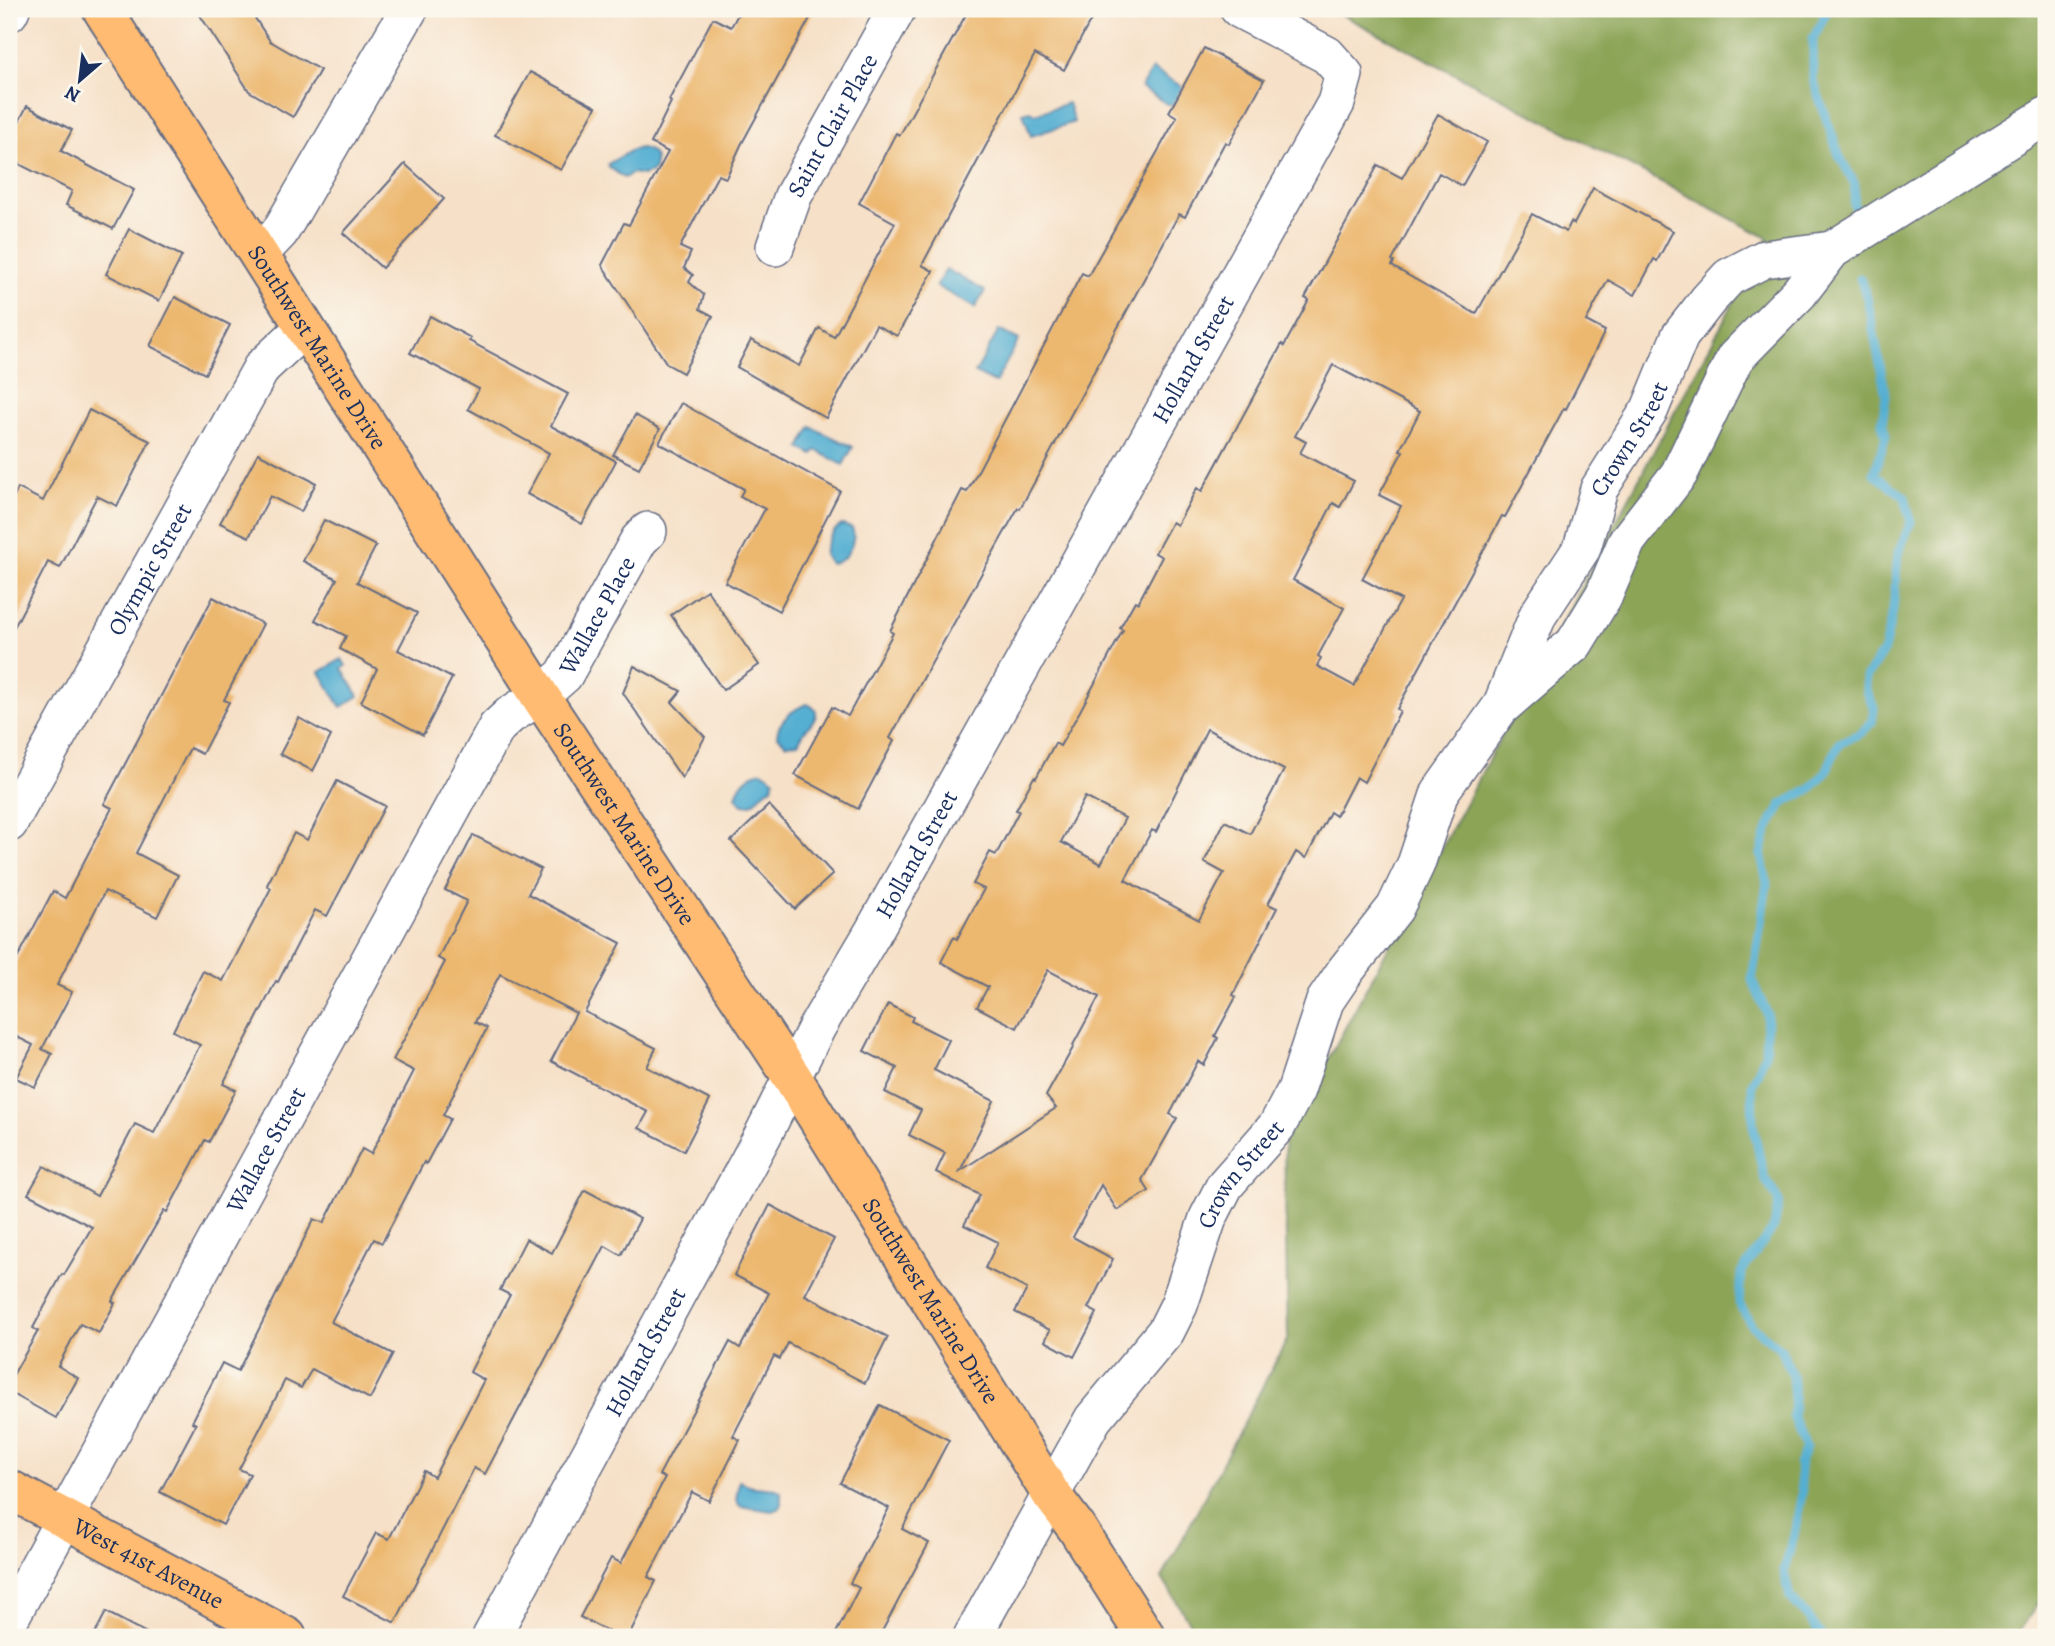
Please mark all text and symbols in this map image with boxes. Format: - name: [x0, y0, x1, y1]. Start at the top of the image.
- north arrow: [46, 46, 116, 116]
- street label: Saint Clair Place: [780, 48, 885, 203]
- text: N: [60, 79, 85, 109]
- street label: Southwest Marine Drive: [240, 239, 395, 456]
- street label: Holland Street: [1144, 289, 1242, 429]
- street label: Crown Street: [1582, 377, 1676, 503]
- street label: Olympic Street: [100, 497, 199, 641]
- street label: Wallace Place: [551, 550, 643, 681]
- street label: Southwest Marine Drive: [546, 716, 703, 931]
- street label: Holland Street: [868, 784, 965, 924]
- street label: Wallace Street: [218, 1081, 313, 1219]
- street label: Crown Street: [1190, 1113, 1291, 1232]
- street label: Southwest Marine Drive: [855, 1192, 1007, 1410]
- street label: Holland Street: [597, 1282, 693, 1422]
- street label: West 41st Avenue: [67, 1510, 230, 1617]

